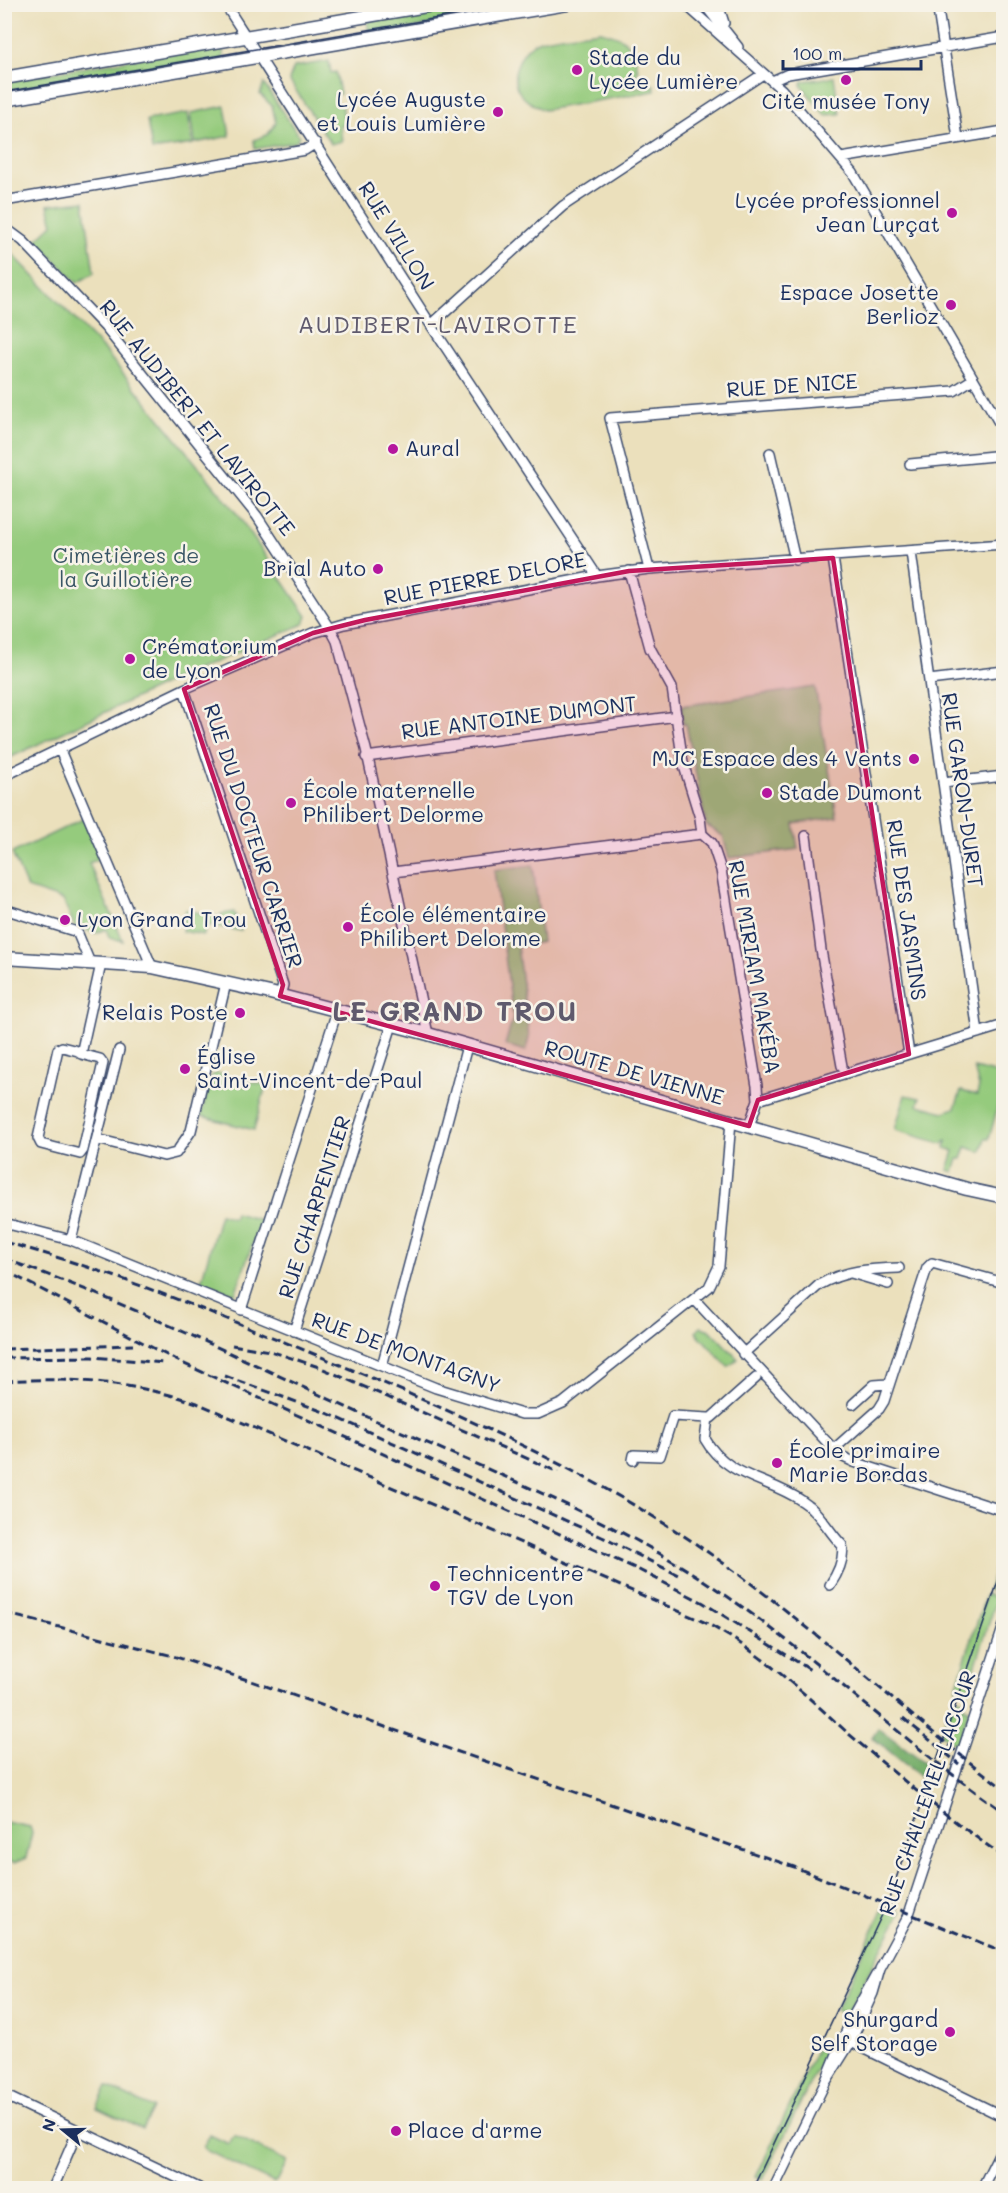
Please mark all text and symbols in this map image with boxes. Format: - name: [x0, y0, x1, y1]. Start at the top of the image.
- scale bar: [783, 33, 921, 71]
- text: 100 m: [792, 41, 842, 65]
- place label: Stade du Lycée Lumière: [589, 43, 738, 94]
- marker: Stade du Lycée Lumière: [570, 63, 584, 77]
- marker: Cité musée Tony: [839, 73, 853, 87]
- place label: Lycée Auguste et Louis Lumière: [316, 85, 486, 136]
- place label: Cité musée Tony: [762, 87, 930, 114]
- marker: Lycée Auguste et Louis Lumière: [491, 105, 505, 119]
- street label: RUE VILLON: [353, 176, 441, 295]
- place label: Lycée professionnel Jean Lurçat: [735, 186, 940, 237]
- marker: Lycée professionnel Jean Lurçat: [945, 206, 959, 220]
- place label: Espace Josette Berlioz: [780, 278, 939, 329]
- street label: RUE AUDIBERT ET LAVIROTTE: [94, 293, 302, 541]
- marker: Espace Josette Berlioz: [944, 298, 958, 312]
- district label: AUDIBERT-LAVIROTTE: [298, 308, 578, 339]
- street label: RUE DE NICE: [726, 366, 858, 403]
- place label: Aural: [405, 434, 460, 461]
- marker: Aural: [386, 442, 400, 456]
- park label: Cimetières de la Guillotière: [53, 541, 199, 592]
- street label: RUE PIERRE DELORE: [381, 545, 588, 610]
- place label: Brial Auto: [263, 554, 366, 581]
- marker: Brial Auto: [371, 562, 385, 576]
- place label: Crématorium de Lyon: [142, 632, 277, 683]
- marker: Crématorium de Lyon: [123, 652, 137, 666]
- street label: RUE ANTOINE DUMONT: [400, 689, 638, 744]
- street label: RUE GARON-DURET: [936, 691, 991, 889]
- street label: RUE DU DOCTEUR CARRIER: [199, 700, 310, 971]
- place label: MJC Espace des 4 Vents: [652, 744, 902, 771]
- marker: MJC Espace des 4 Vents: [907, 752, 921, 766]
- place label: École maternelle Philibert Delorme: [303, 776, 484, 827]
- place label: Stade Dumont: [779, 778, 922, 805]
- marker: Stade Dumont: [760, 786, 774, 800]
- marker: École maternelle Philibert Delorme: [284, 796, 298, 810]
- street label: RUE DES JASMINS: [881, 818, 934, 1002]
- street label: RUE MIRIAM MAKÉBA: [723, 858, 788, 1076]
- place label: École élémentaire Philibert Delorme: [360, 900, 547, 951]
- place label: Lyon Grand Trou: [77, 905, 247, 932]
- marker: Lyon Grand Trou: [58, 913, 72, 927]
- marker: École élémentaire Philibert Delorme: [341, 920, 355, 934]
- district label: LE GRAND TROU: [332, 993, 578, 1028]
- place label: Relais Poste: [102, 998, 228, 1025]
- marker: Relais Poste: [233, 1006, 247, 1020]
- street label: ROUTE DE VIENNE: [542, 1033, 727, 1110]
- place label: Église Saint-Vincent-de-Paul: [197, 1042, 423, 1093]
- marker: Église Saint-Vincent-de-Paul: [178, 1062, 192, 1076]
- street label: RUE CHARPENTIER: [271, 1112, 356, 1302]
- street label: RUE DE MONTAGNY: [308, 1305, 505, 1398]
- place label: École primaire Marie Bordas: [789, 1436, 941, 1487]
- marker: École primaire Marie Bordas: [770, 1456, 784, 1470]
- place label: Technicentre TGV de Lyon: [447, 1559, 584, 1610]
- marker: Technicentre TGV de Lyon: [428, 1579, 442, 1593]
- street label: RUE CHALLEMEL-LACOUR: [872, 1667, 981, 1918]
- place label: Shurgard Self Storage: [811, 2005, 938, 2056]
- marker: Shurgard Self Storage: [943, 2025, 957, 2039]
- north arrow: [33, 2100, 93, 2160]
- text: N: [36, 2116, 60, 2134]
- place label: Place d'arme: [408, 2116, 543, 2143]
- marker: Place d'arme: [389, 2124, 403, 2138]

